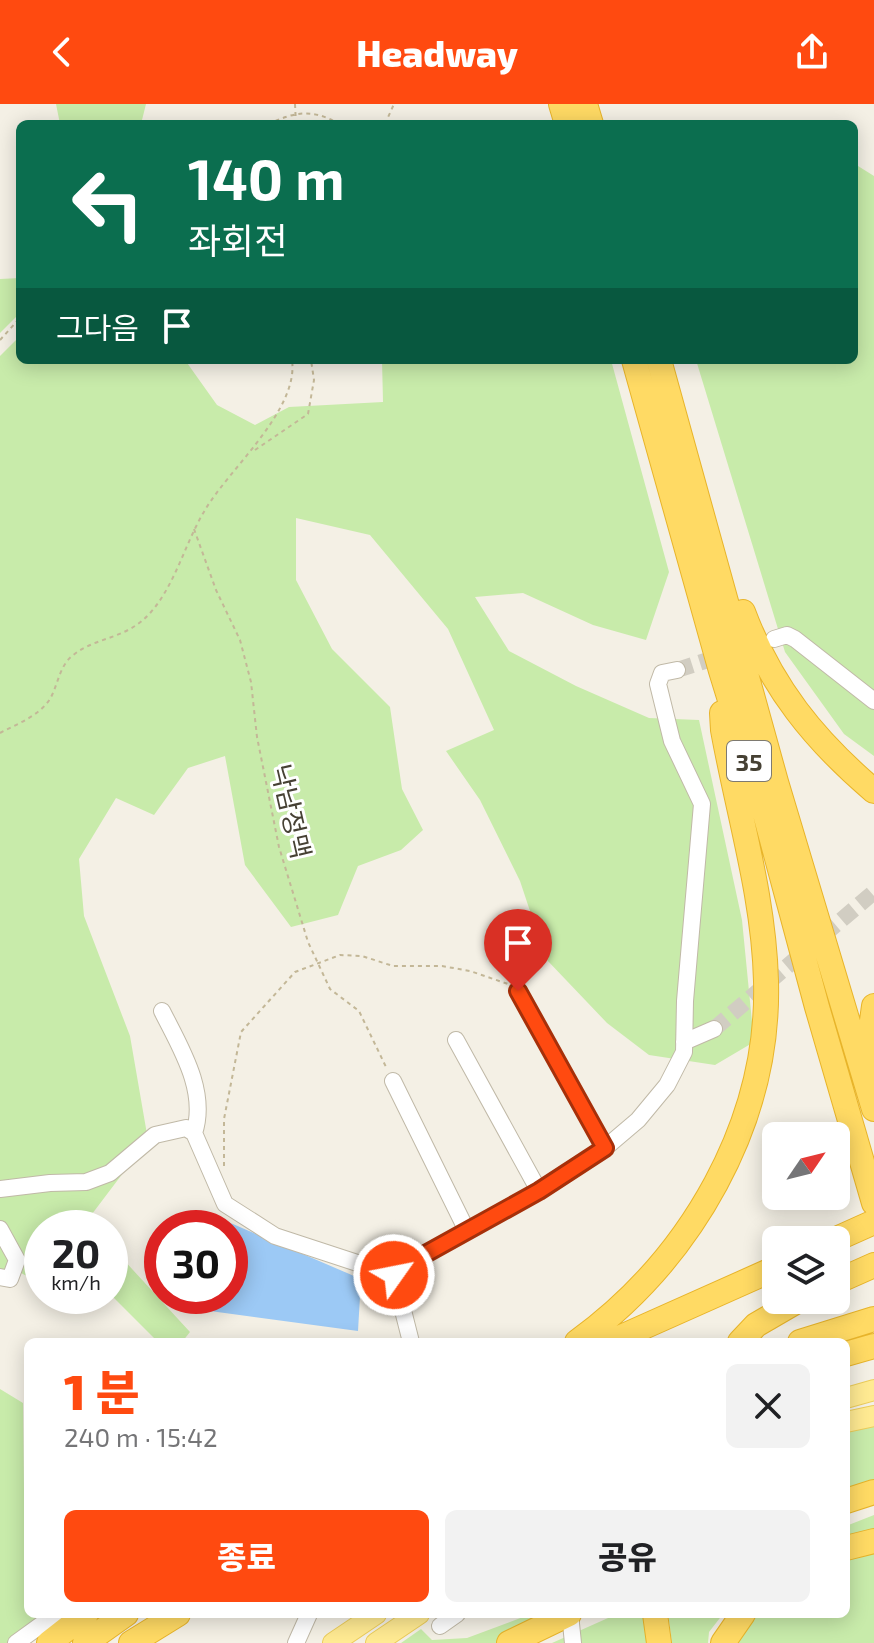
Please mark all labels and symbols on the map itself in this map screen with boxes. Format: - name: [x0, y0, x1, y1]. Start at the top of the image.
- road number: 35: [727, 741, 771, 781]
- street label: 낙남정맥: [266, 761, 318, 861]
- pin: [484, 909, 552, 991]
- north arrow: [762, 1122, 850, 1210]
- speed limit sign: 30: [144, 1210, 248, 1314]
- position arrow: [352, 1233, 436, 1317]

